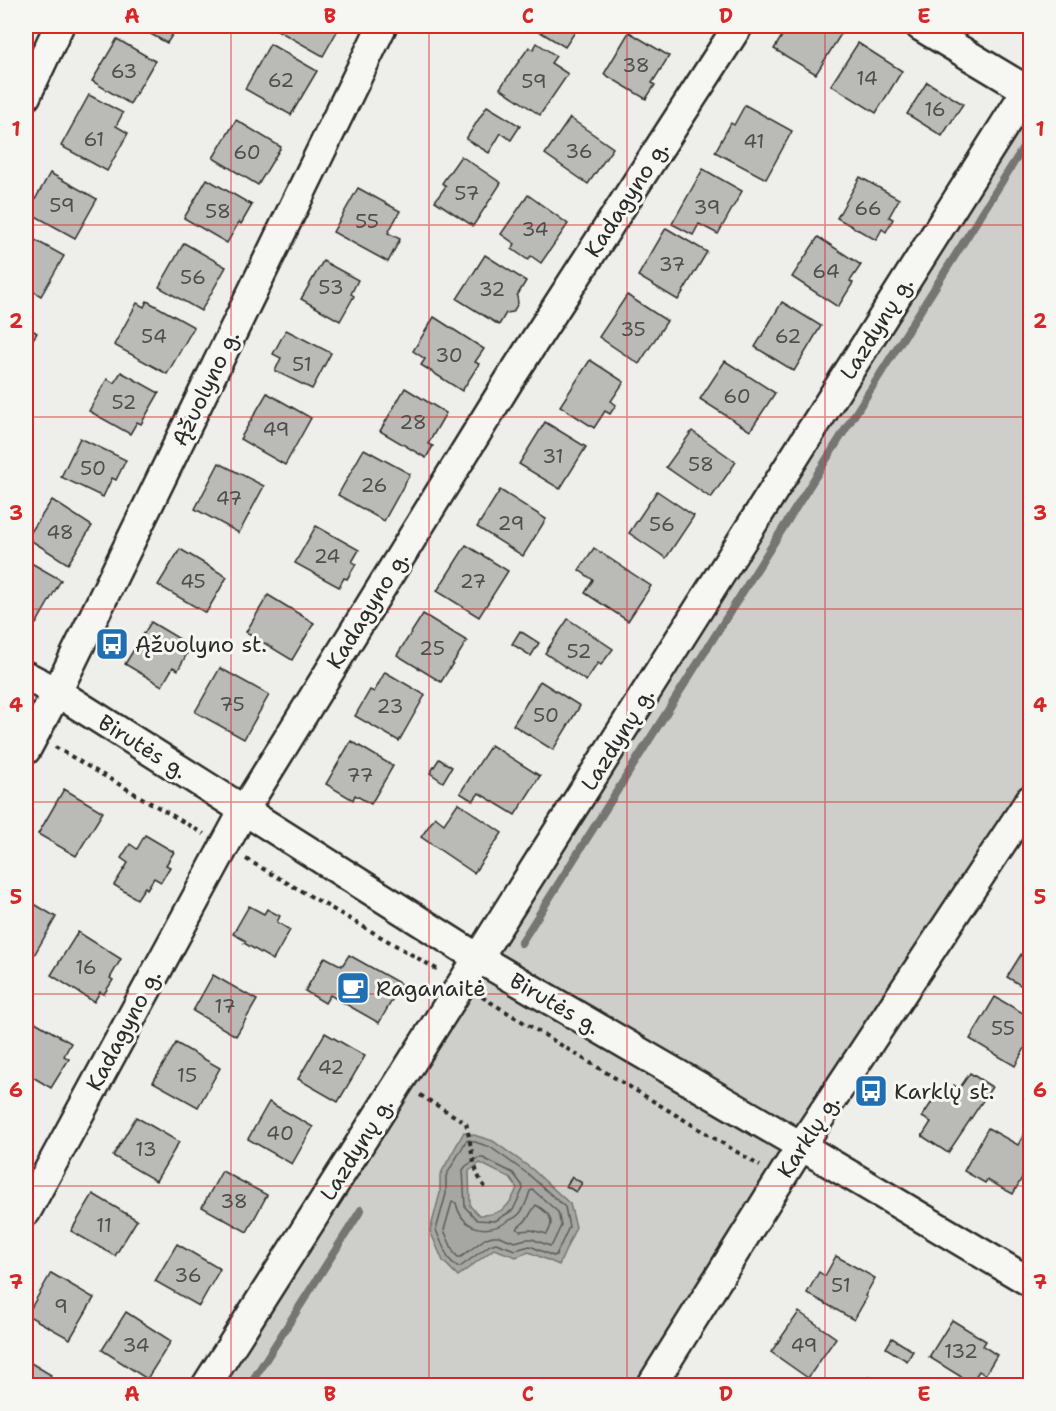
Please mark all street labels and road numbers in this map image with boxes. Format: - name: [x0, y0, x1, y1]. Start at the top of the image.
- street label: Kadagyno g.: [578, 135, 675, 263]
- street label: Lazdynų g.: [833, 271, 920, 385]
- street label: Ąžuolyno g.: [165, 326, 246, 451]
- street label: Kadagyno g.: [320, 546, 415, 674]
- street label: Lazdynų g.: [574, 682, 661, 796]
- street label: Birutės g.: [93, 708, 193, 785]
- street label: Kadagyno g.: [79, 965, 168, 1096]
- street label: Birutės g.: [504, 966, 605, 1041]
- street label: Karklų g.: [771, 1089, 846, 1184]
- street label: Lazdynų g.: [313, 1092, 400, 1206]

